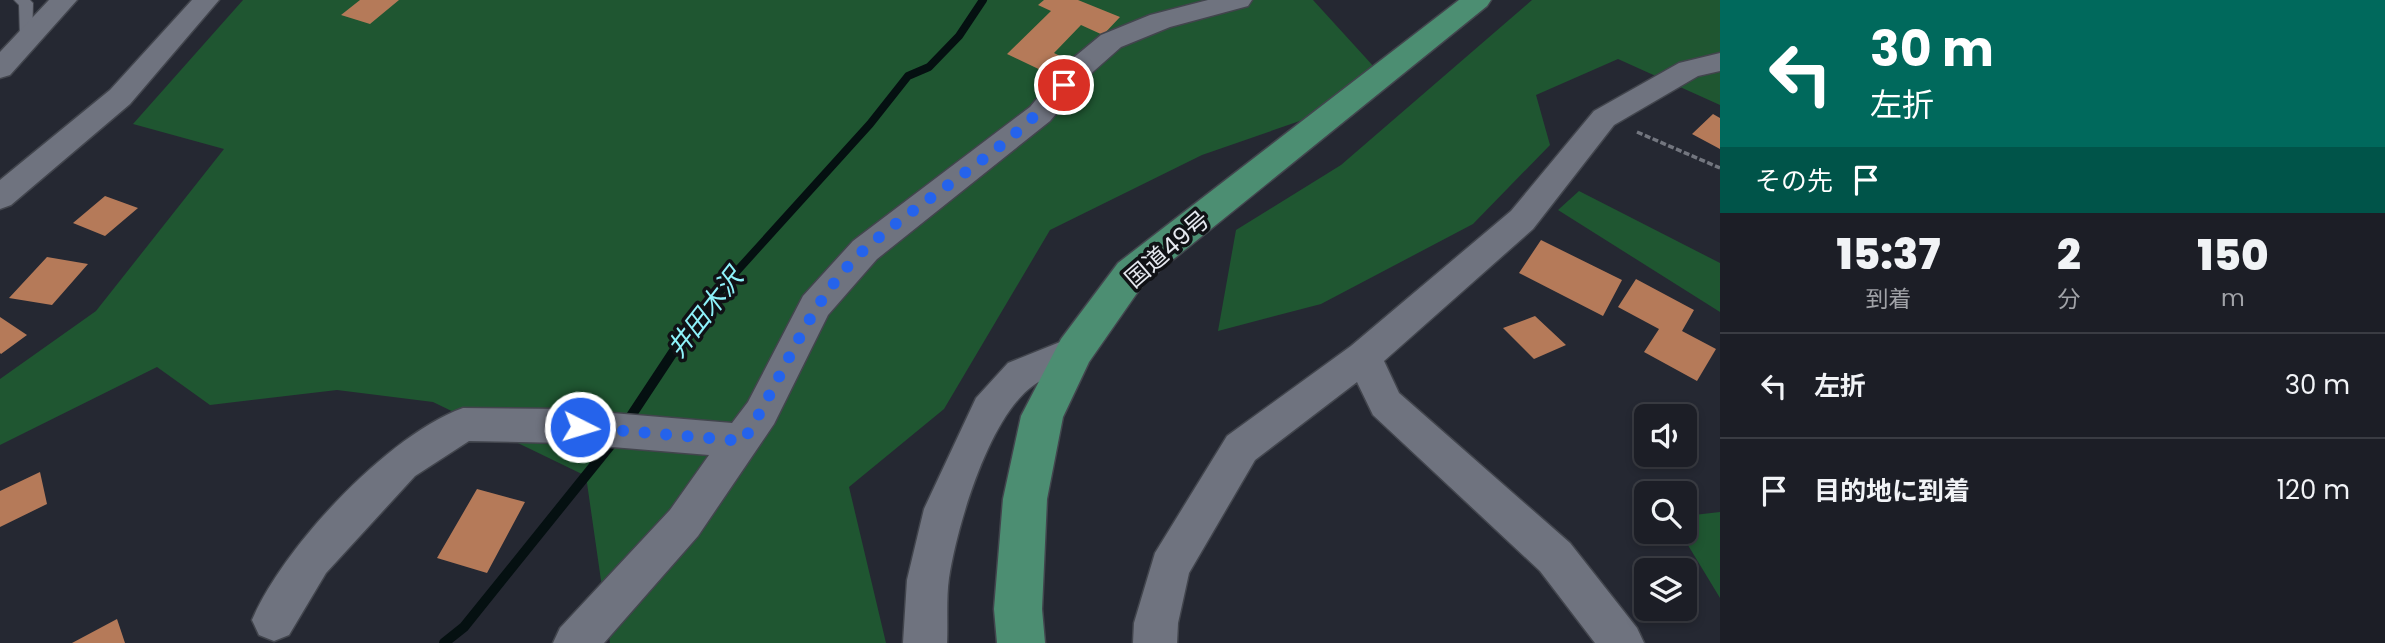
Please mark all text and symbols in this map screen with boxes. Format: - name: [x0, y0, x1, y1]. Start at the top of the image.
- text: 30 m: [1870, 15, 1994, 83]
- icon: left: [1755, 28, 1846, 119]
- pin: [1034, 55, 1094, 115]
- icon: arrive: [1045, 66, 1083, 104]
- text: 左折: [1870, 82, 1934, 127]
- icon: arrive: [1847, 161, 1885, 199]
- text: その先: [1755, 163, 1833, 199]
- street label: 国道49号: [1118, 203, 1216, 295]
- text: 15:37: [1836, 225, 1940, 284]
- text: 2: [2057, 225, 2081, 284]
- text: 150: [2197, 226, 2269, 285]
- water label: 井田木沢: [659, 259, 753, 365]
- text: m: [2221, 282, 2245, 314]
- text: 到着: [1865, 283, 1911, 315]
- text: 分: [2057, 283, 2080, 315]
- icon: left: [1755, 367, 1793, 405]
- text: 30 m: [2285, 367, 2350, 403]
- text: 左折: [1814, 368, 1866, 404]
- position arrow: [543, 390, 617, 464]
- map controls: [1634, 404, 1697, 621]
- button: sound: [1634, 404, 1697, 467]
- icon: arrive: [1755, 472, 1793, 510]
- text: 120 m: [2277, 472, 2350, 508]
- text: 目的地に到着: [1814, 473, 1970, 509]
- button: search: [1634, 481, 1697, 544]
- button: layers: [1634, 558, 1697, 621]

